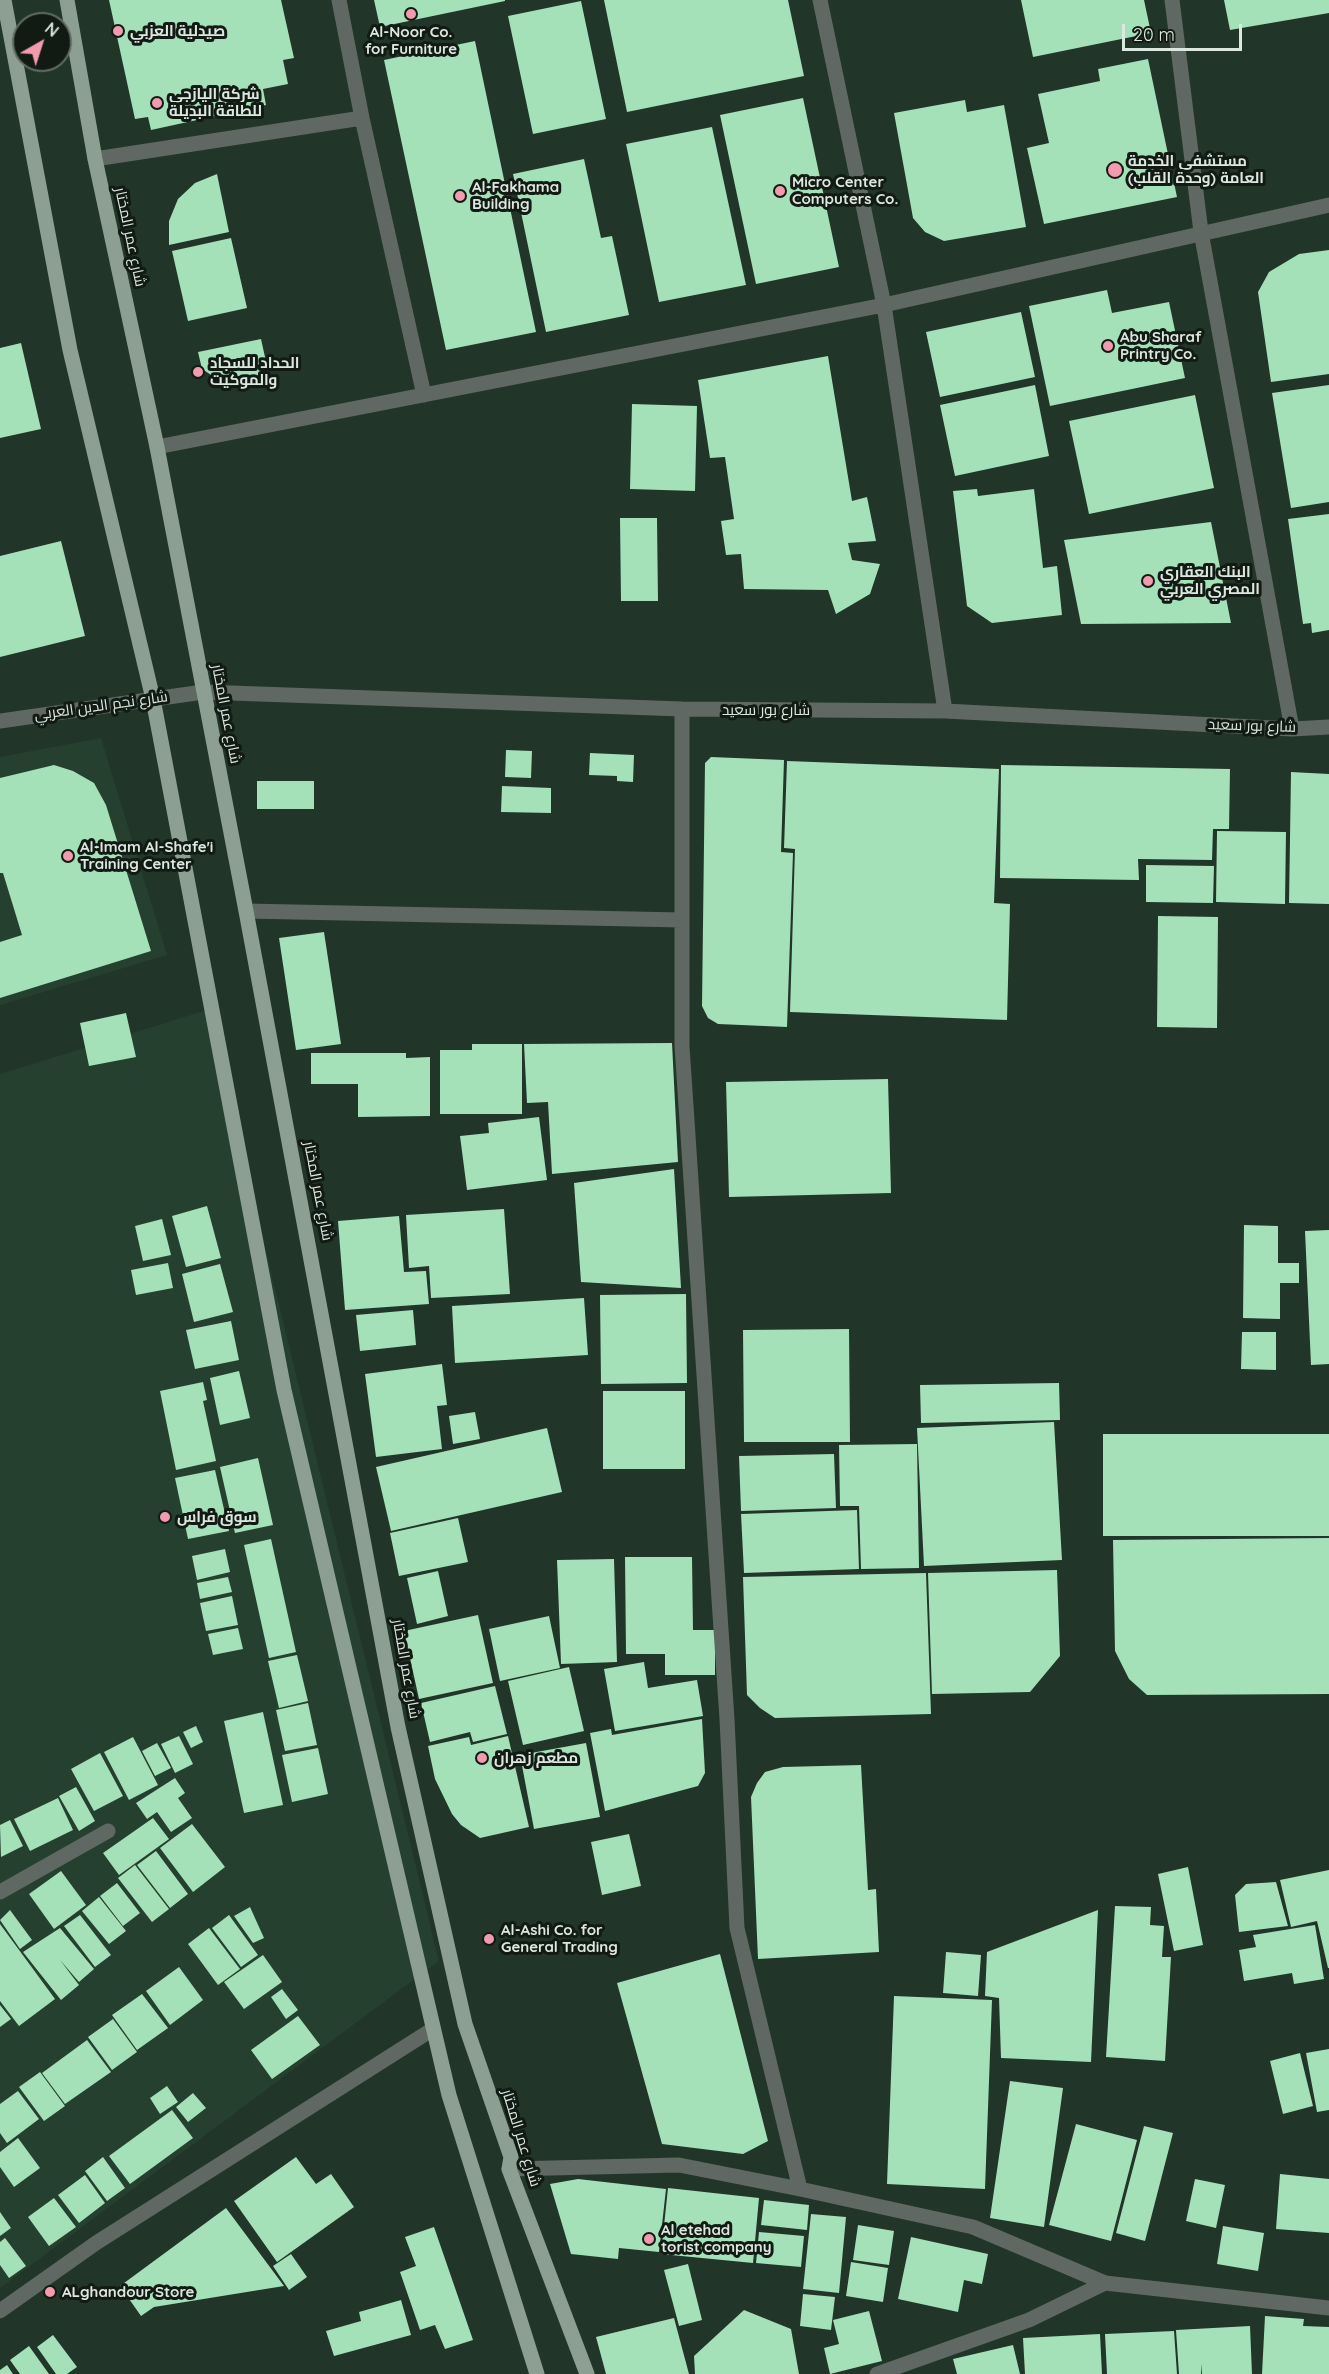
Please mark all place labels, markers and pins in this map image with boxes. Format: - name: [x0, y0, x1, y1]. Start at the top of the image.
- marker: Al-Noor Co. for Furniture: [404, 7, 418, 21]
- place label: صيدلية العزبي: [130, 22, 225, 40]
- place label: Al-Noor Co. for Furniture: [365, 23, 457, 58]
- marker: صيدلية العزبي: [111, 24, 125, 38]
- place label: شركة اليازجي للطاقة البديلة: [169, 85, 262, 120]
- marker: شركة اليازجي للطاقة البديلة: [150, 96, 164, 110]
- place label: مستشفى الخدمة العامة (وحدة القلب): [1128, 152, 1264, 187]
- marker: مستشفى الخدمة العامة (وحدة القلب): [1106, 161, 1124, 179]
- place label: Micro Center Computers Co.: [792, 173, 898, 208]
- place label: Al-Fakhama Building: [472, 178, 559, 213]
- marker: Micro Center Computers Co.: [773, 184, 787, 198]
- marker: Al-Fakhama Building: [453, 189, 467, 203]
- place label: Abu Sharaf Printry Co.: [1120, 328, 1201, 363]
- marker: Abu Sharaf Printry Co.: [1101, 339, 1115, 353]
- place label: الحداد للسجاد والموكيت: [210, 354, 299, 389]
- marker: الحداد للسجاد والموكيت: [191, 365, 205, 379]
- place label: البنك العقاري المصري العربي: [1160, 563, 1260, 598]
- marker: البنك العقاري المصري العربي: [1141, 574, 1155, 588]
- place label: Al-Imam Al-Shafe'i Training Center: [80, 838, 213, 873]
- marker: Al-Imam Al-Shafe'i Training Center: [61, 849, 75, 863]
- place label: سوق فراس: [177, 1508, 257, 1526]
- marker: سوق فراس: [158, 1510, 172, 1524]
- place label: مطعم زهران: [494, 1749, 578, 1767]
- marker: مطعم زهران: [475, 1751, 489, 1765]
- place label: Al-Ashi Co. for General Trading: [501, 1921, 618, 1956]
- marker: Al-Ashi Co. for General Trading: [482, 1932, 496, 1946]
- place label: Al etehad torist company: [661, 2221, 772, 2256]
- marker: Al etehad torist company: [642, 2232, 656, 2246]
- place label: ALghandour Store: [62, 2283, 194, 2301]
- marker: ALghandour Store: [43, 2285, 57, 2299]

